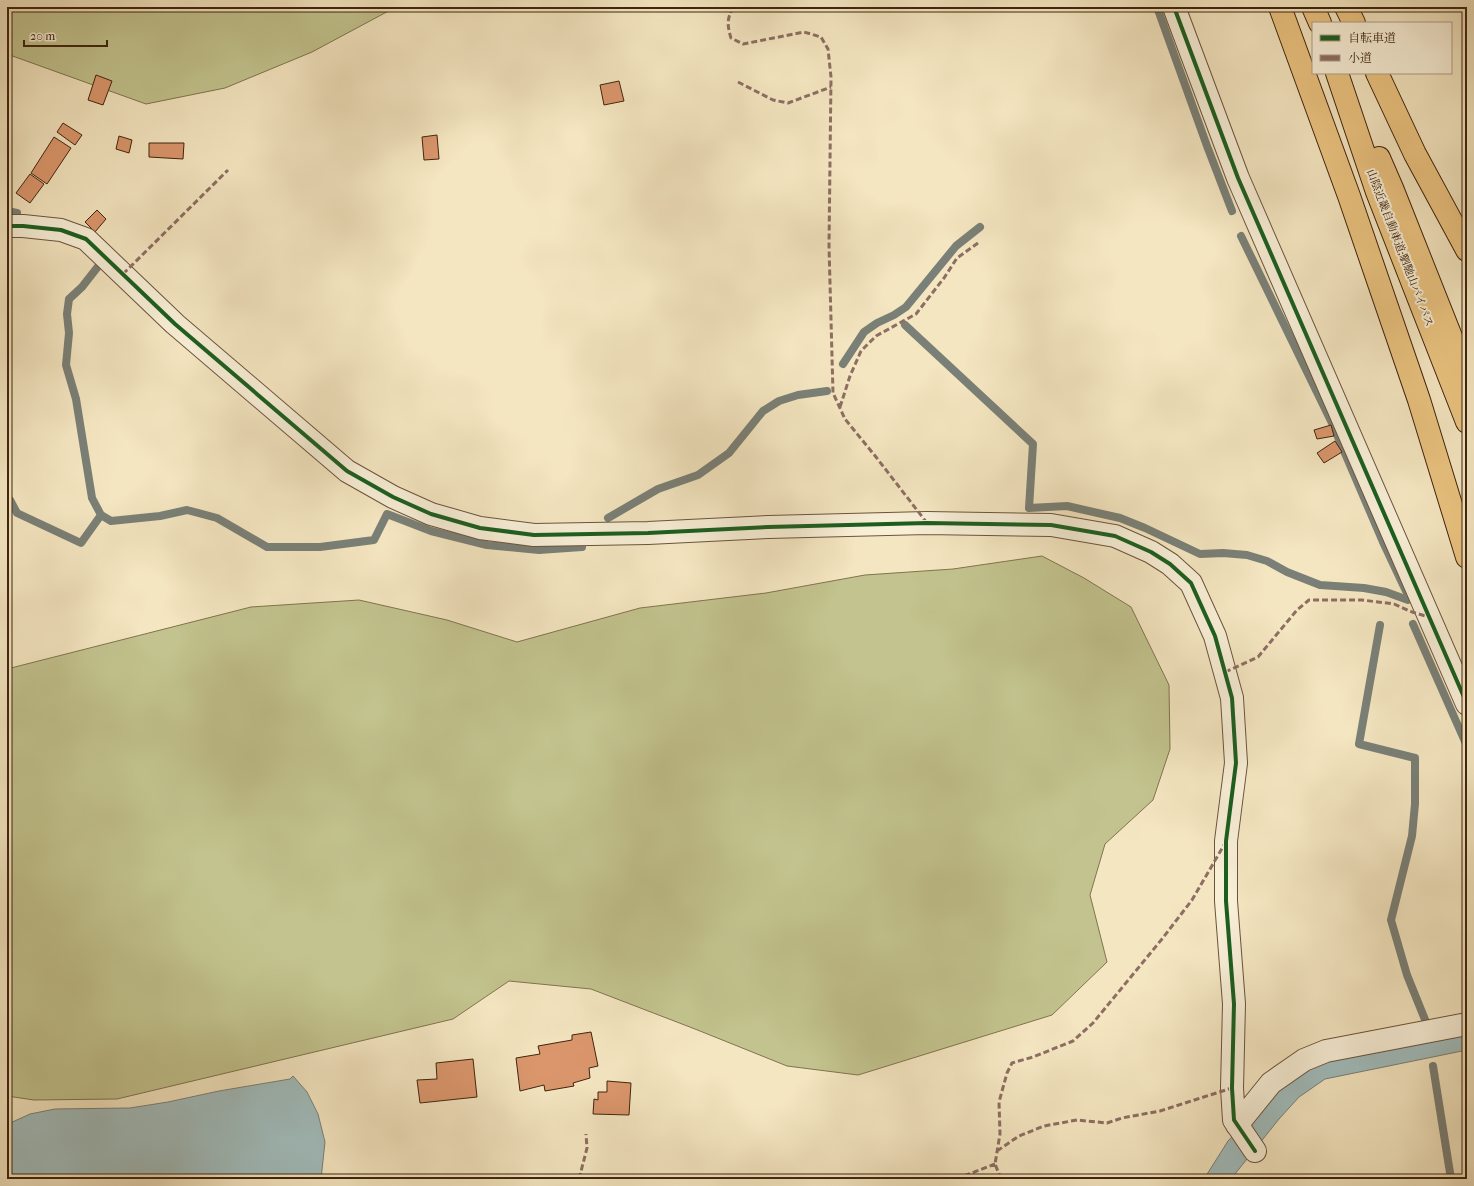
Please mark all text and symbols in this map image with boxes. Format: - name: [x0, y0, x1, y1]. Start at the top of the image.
- scale bar: [24, 22, 107, 48]
- legend: [1312, 22, 1452, 74]
- text: 20 m: [30, 29, 55, 43]
- text: 自転車道: [1348, 31, 1396, 45]
- text: 小道: [1348, 51, 1372, 65]
- street label: 山陰近畿自動車道;駟馳山バイパス: [1364, 167, 1436, 329]

